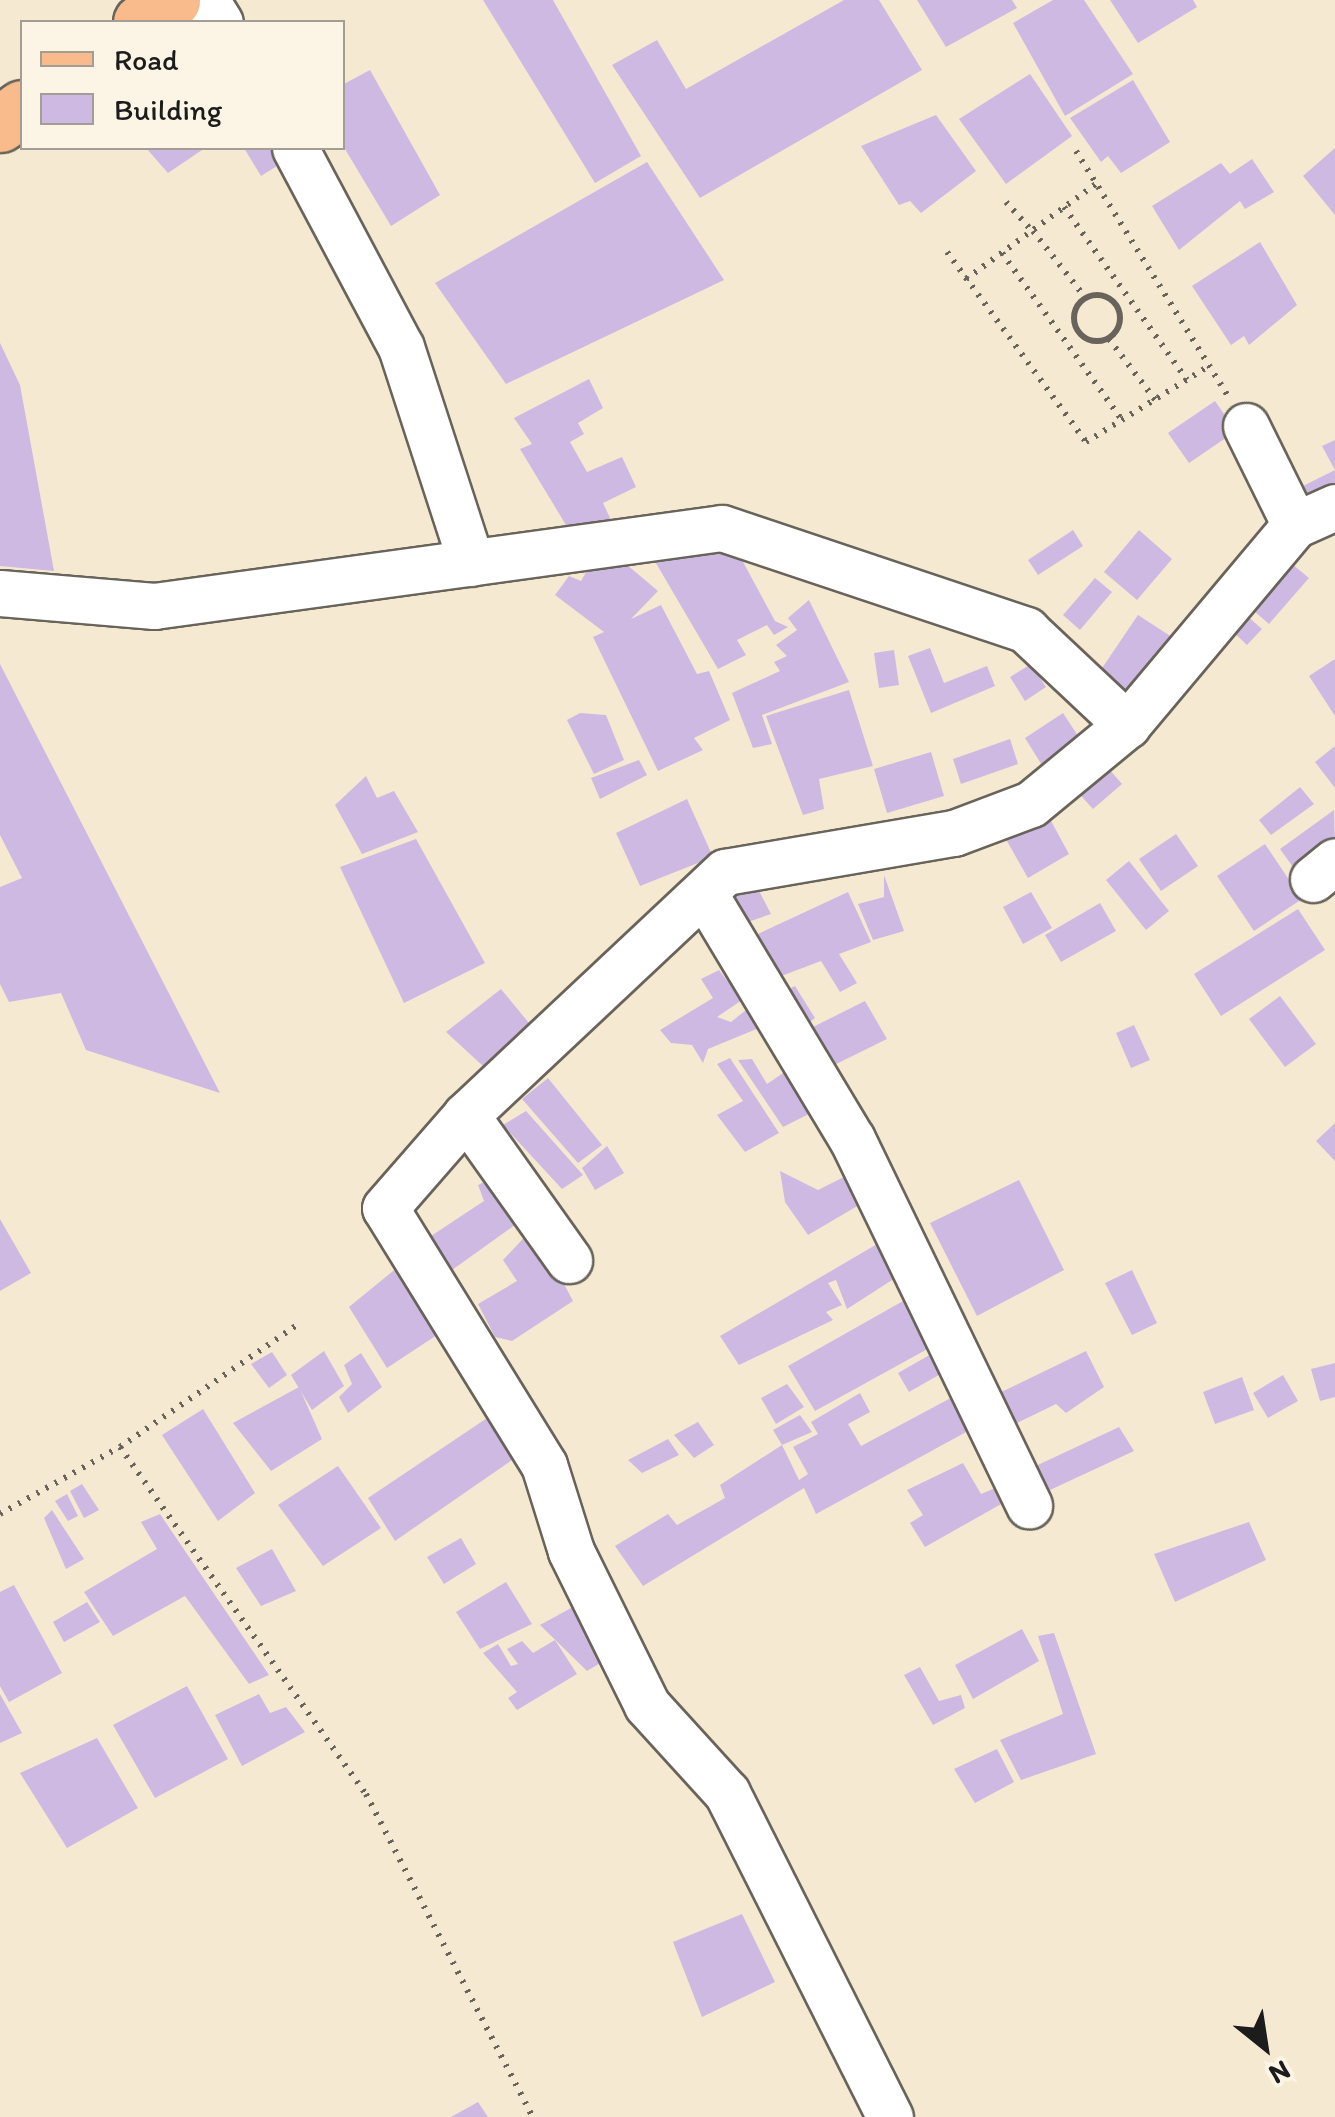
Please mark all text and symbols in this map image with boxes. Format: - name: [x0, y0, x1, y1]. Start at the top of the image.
- legend: [20, 20, 345, 150]
- text: Road: [114, 41, 179, 78]
- text: Building: [114, 91, 222, 128]
- north arrow: [1215, 1997, 1315, 2097]
- text: N: [1263, 2054, 1297, 2092]

